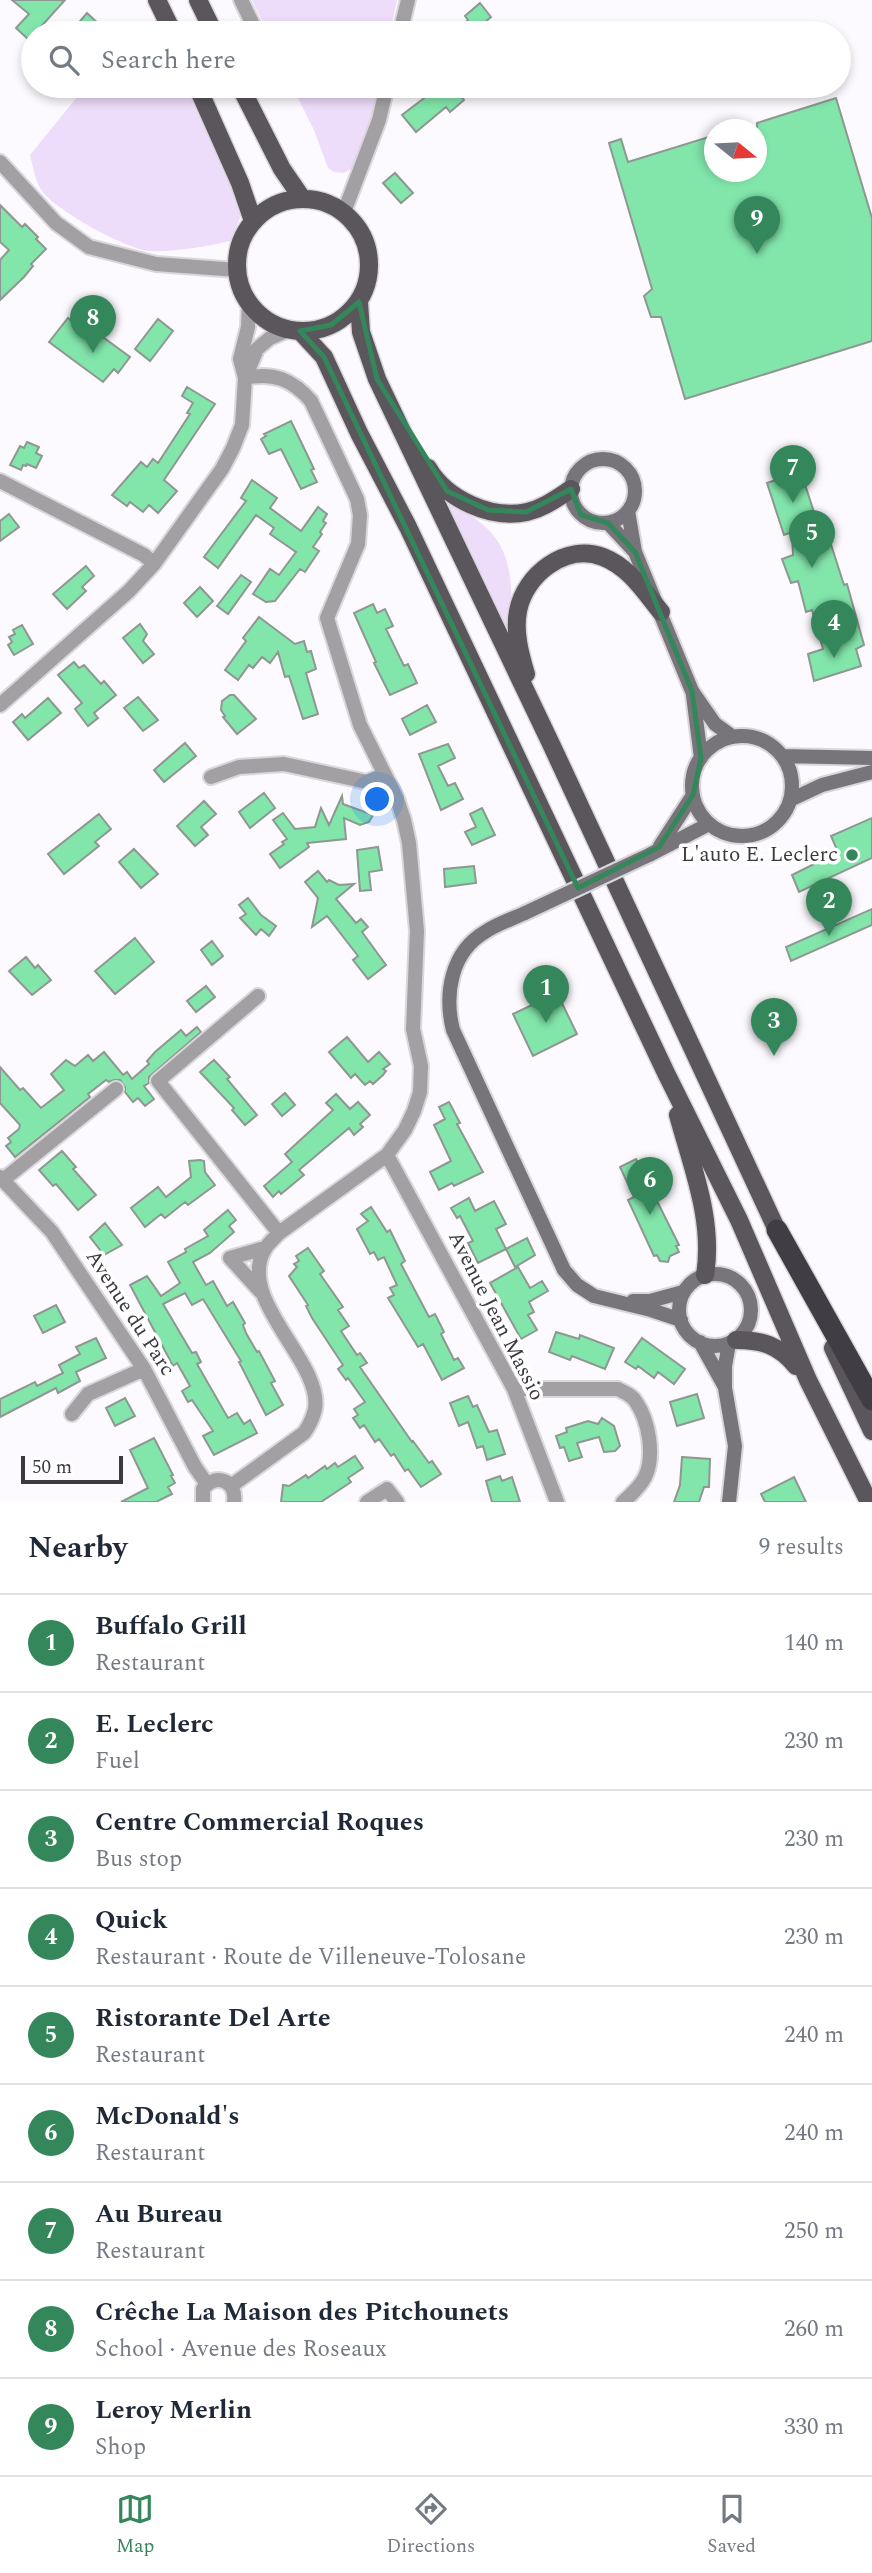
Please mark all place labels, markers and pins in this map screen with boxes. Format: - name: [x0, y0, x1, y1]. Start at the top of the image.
- pin: 9: [734, 196, 780, 254]
- pin: 8: [70, 295, 116, 353]
- pin: 7: [770, 445, 816, 503]
- pin: 5: [789, 510, 835, 568]
- pin: 4: [811, 600, 857, 658]
- place label: L'auto E. Leclerc: [681, 839, 838, 871]
- marker: L'auto E. Leclerc: [844, 847, 860, 863]
- pin: 2: [806, 878, 852, 936]
- pin: 1: [523, 965, 569, 1023]
- pin: 3: [751, 998, 797, 1056]
- pin: 6: [627, 1157, 673, 1215]

